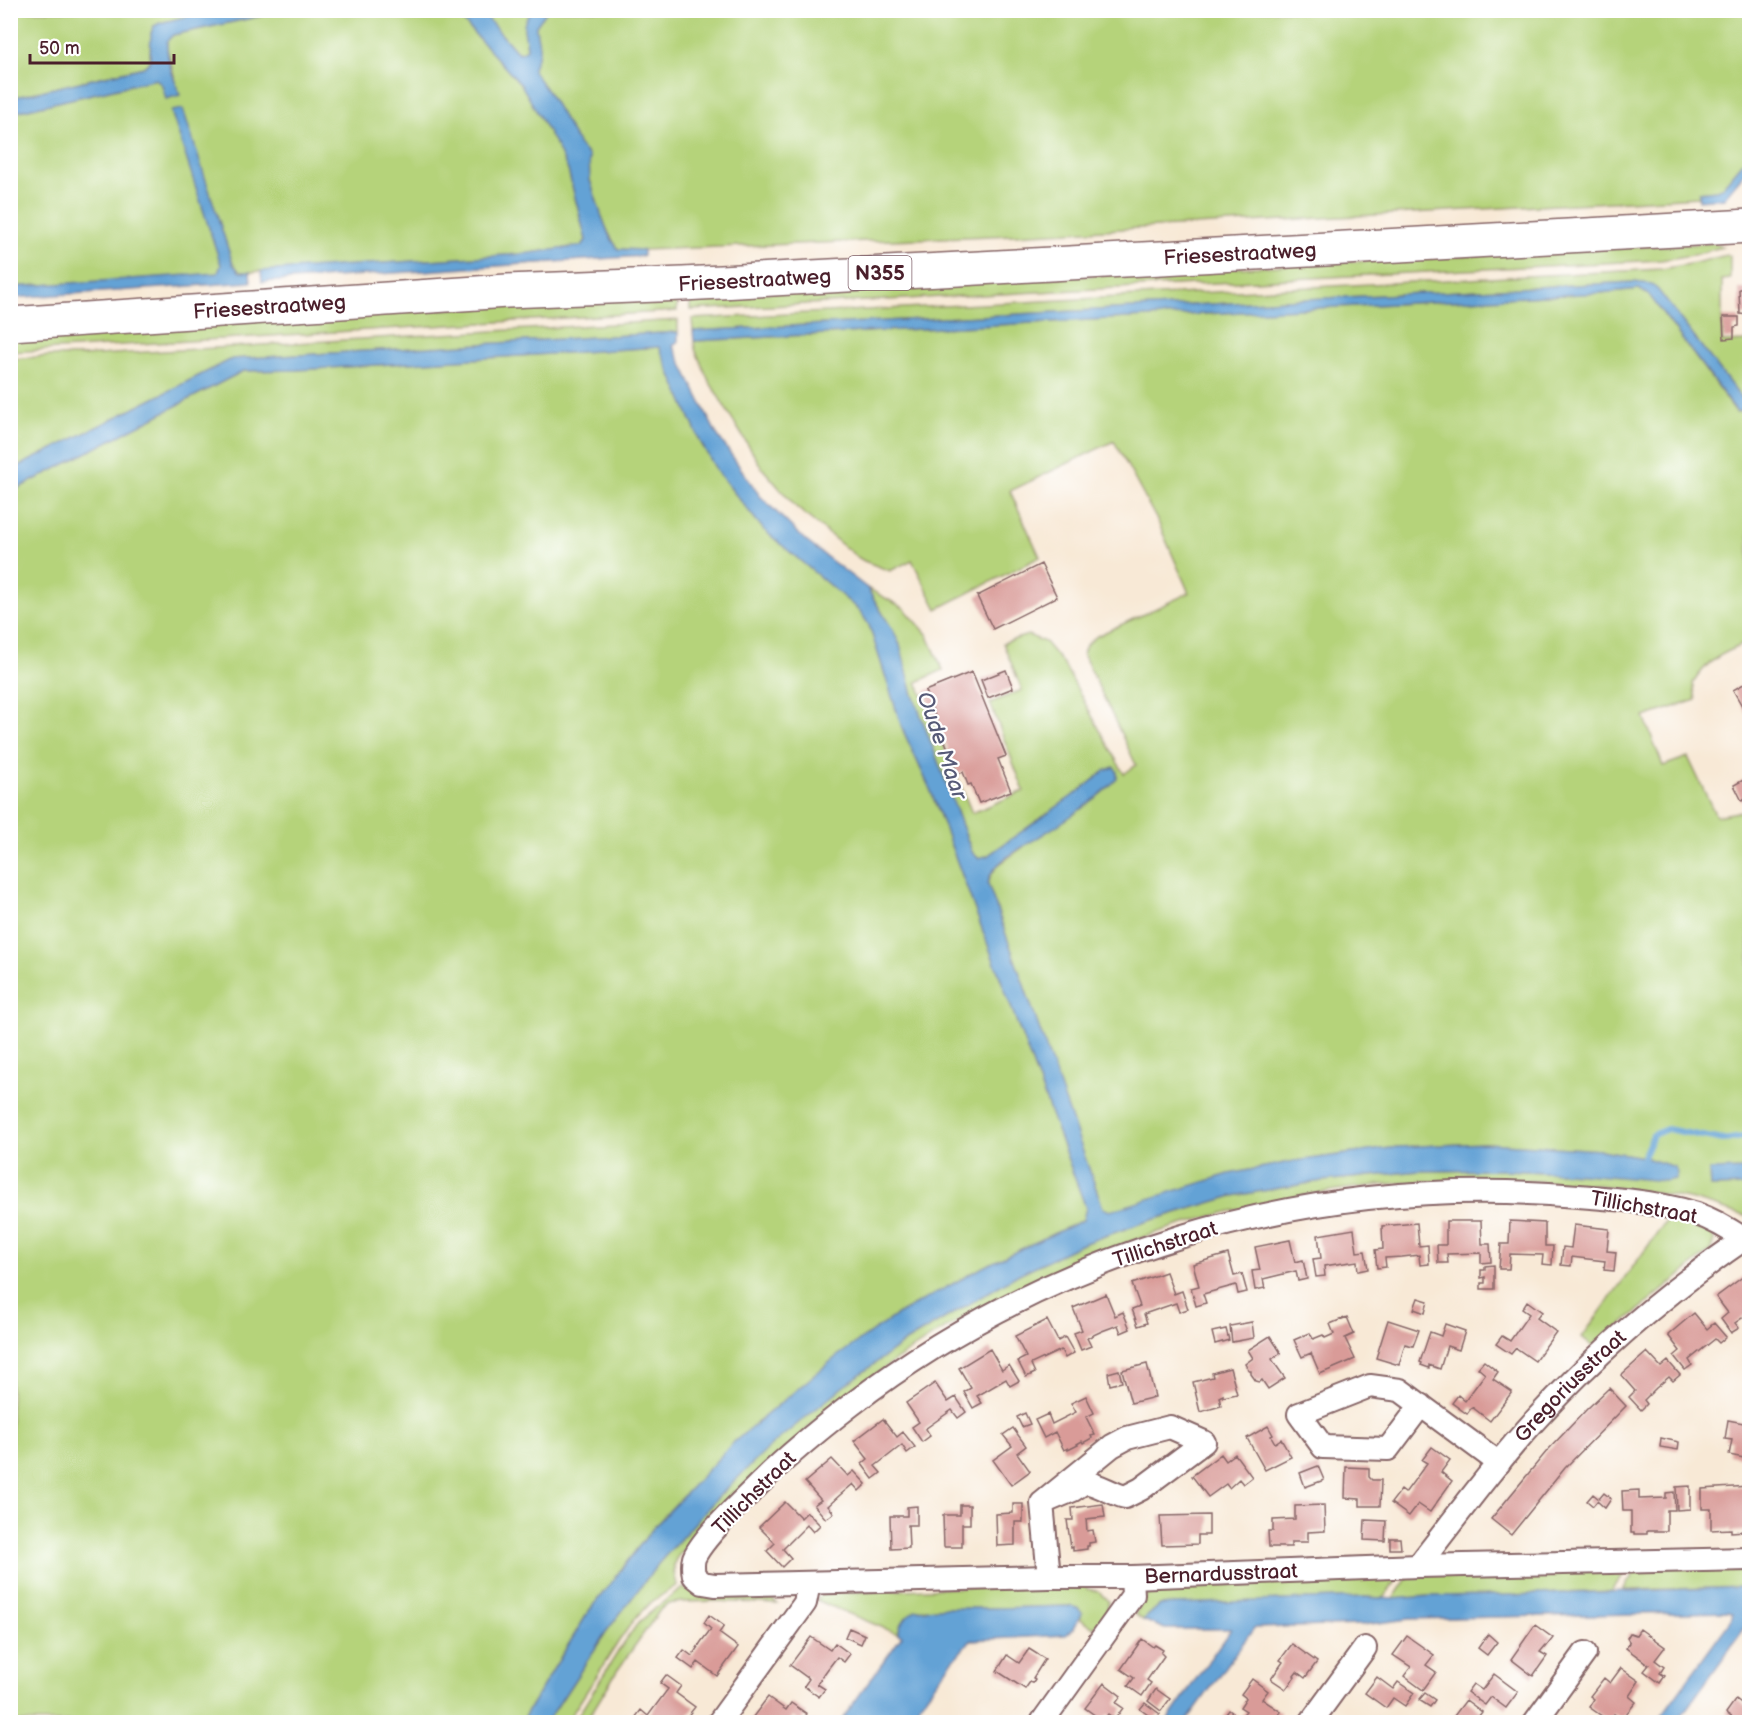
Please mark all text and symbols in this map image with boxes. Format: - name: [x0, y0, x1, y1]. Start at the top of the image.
- scale bar: [30, 27, 174, 65]
- text: 50 m: [39, 38, 80, 59]
- street label: Friesestraatweg: [1163, 238, 1317, 271]
- road number: N355: [848, 256, 912, 290]
- street label: Friesestraatweg: [678, 264, 832, 297]
- street label: Friesestraatweg: [192, 290, 347, 325]
- water label: Oude Maar: [910, 688, 973, 805]
- street label: Tillichstraat: [1589, 1186, 1700, 1229]
- street label: Tillichstraat: [1110, 1216, 1221, 1273]
- street label: Gregoriusstraat: [1509, 1324, 1632, 1448]
- street label: Tillichstraat: [707, 1446, 802, 1540]
- street label: Bernardusstraat: [1144, 1559, 1299, 1590]

